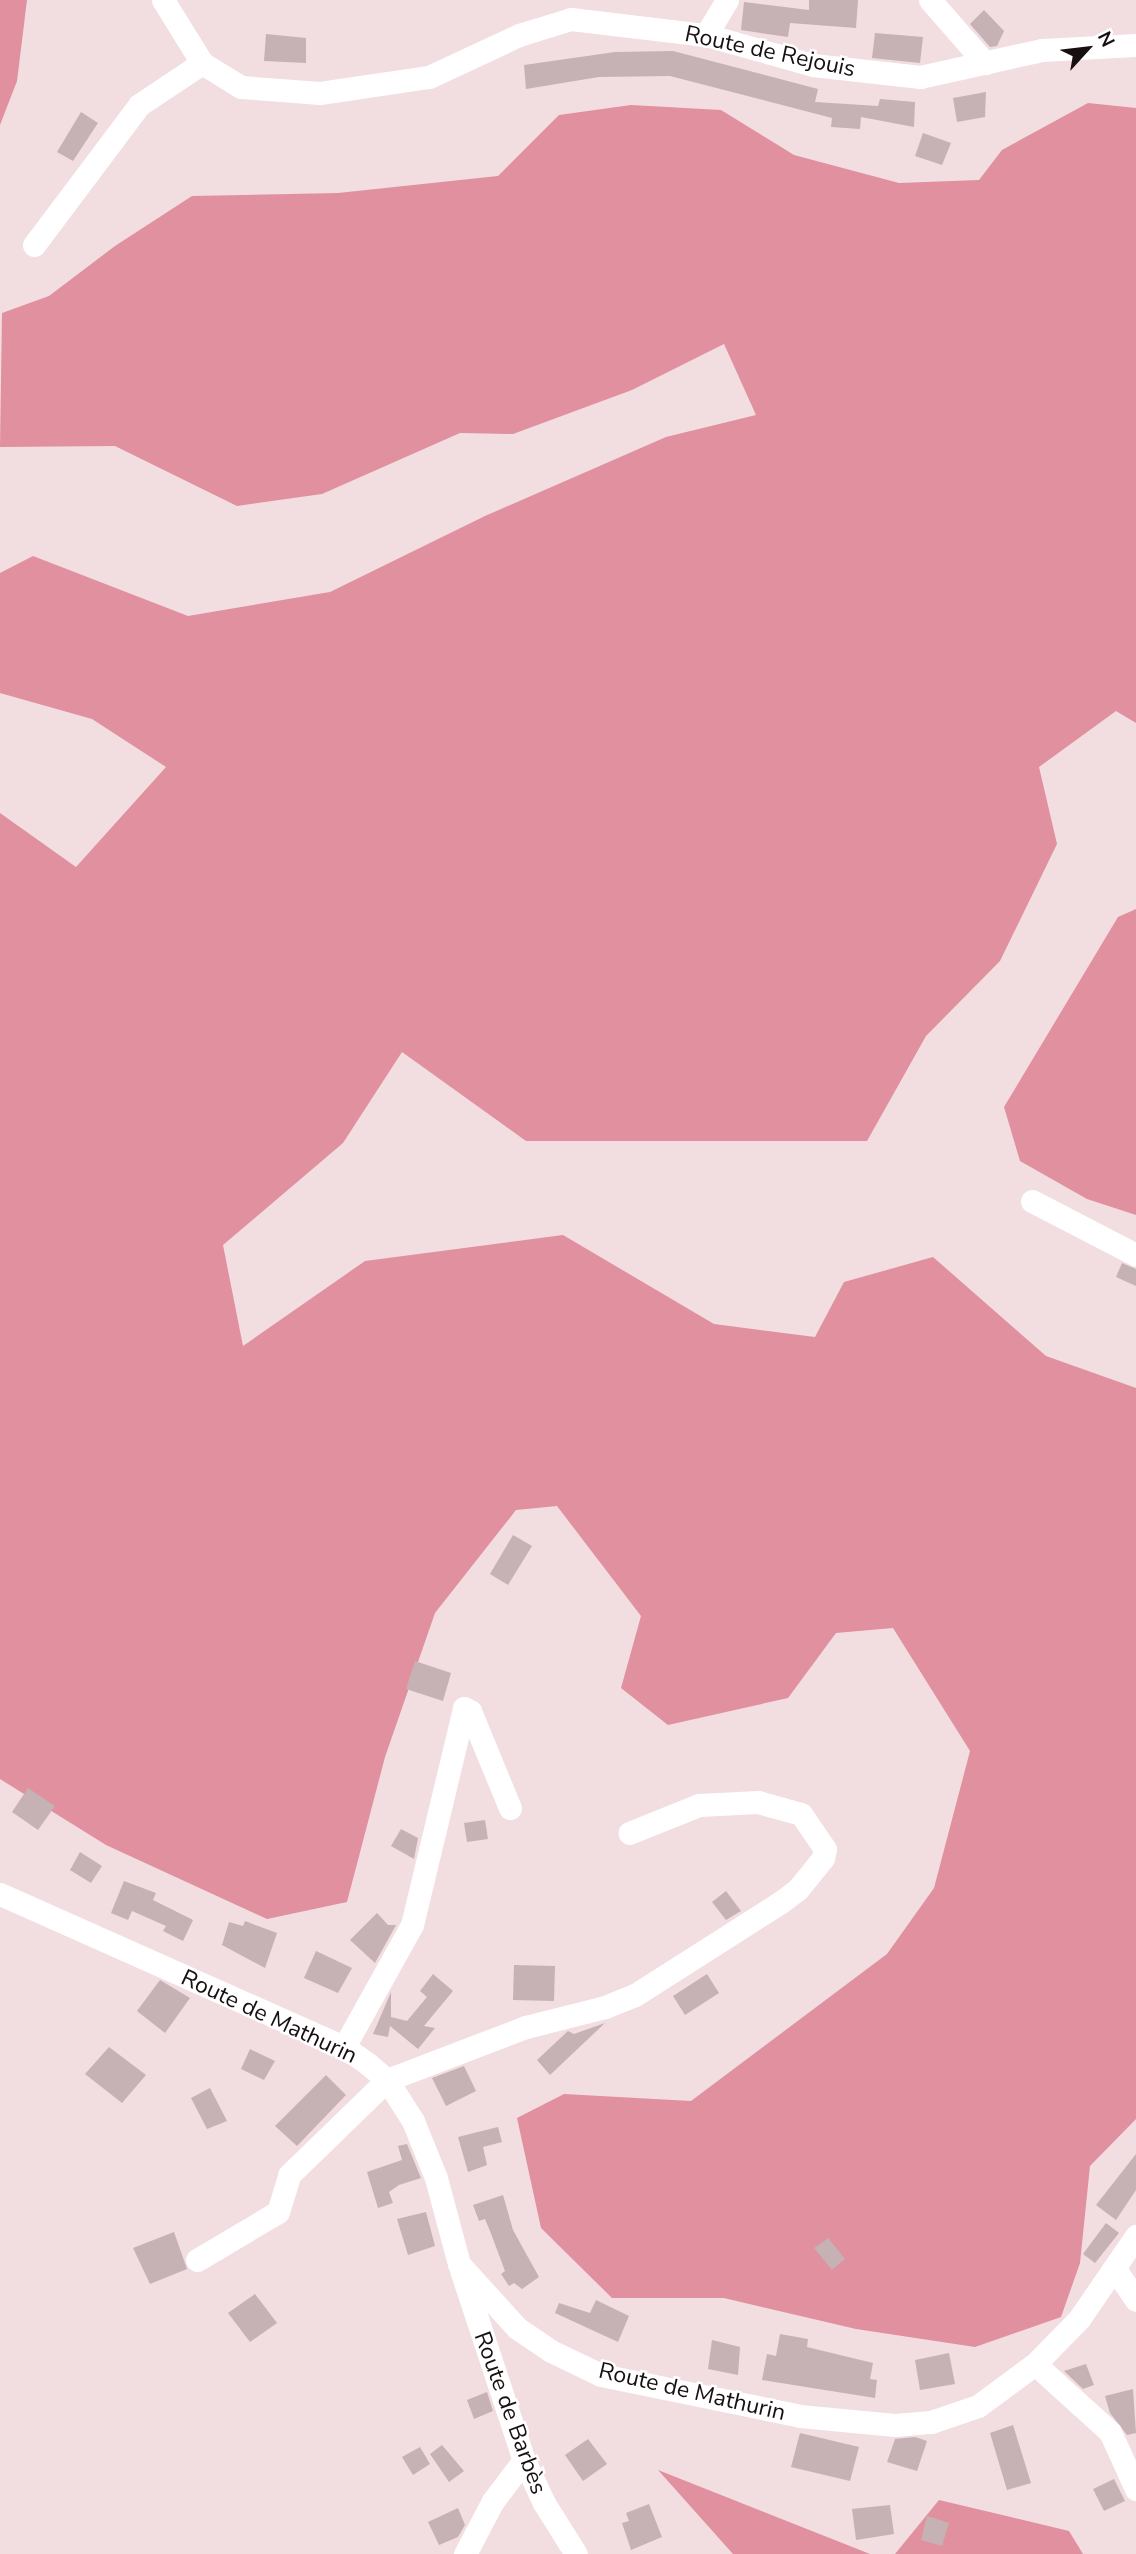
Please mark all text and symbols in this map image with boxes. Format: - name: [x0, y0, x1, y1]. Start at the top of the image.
- north arrow: [1052, 14, 1122, 84]
- street label: Route de Rejouis: [682, 20, 858, 84]
- text: N: [1091, 27, 1121, 52]
- street label: Route de Mathurin: [177, 1964, 361, 2070]
- street label: Route de Barbès: [468, 2328, 552, 2498]
- street label: Route de Mathurin: [596, 2357, 788, 2427]

